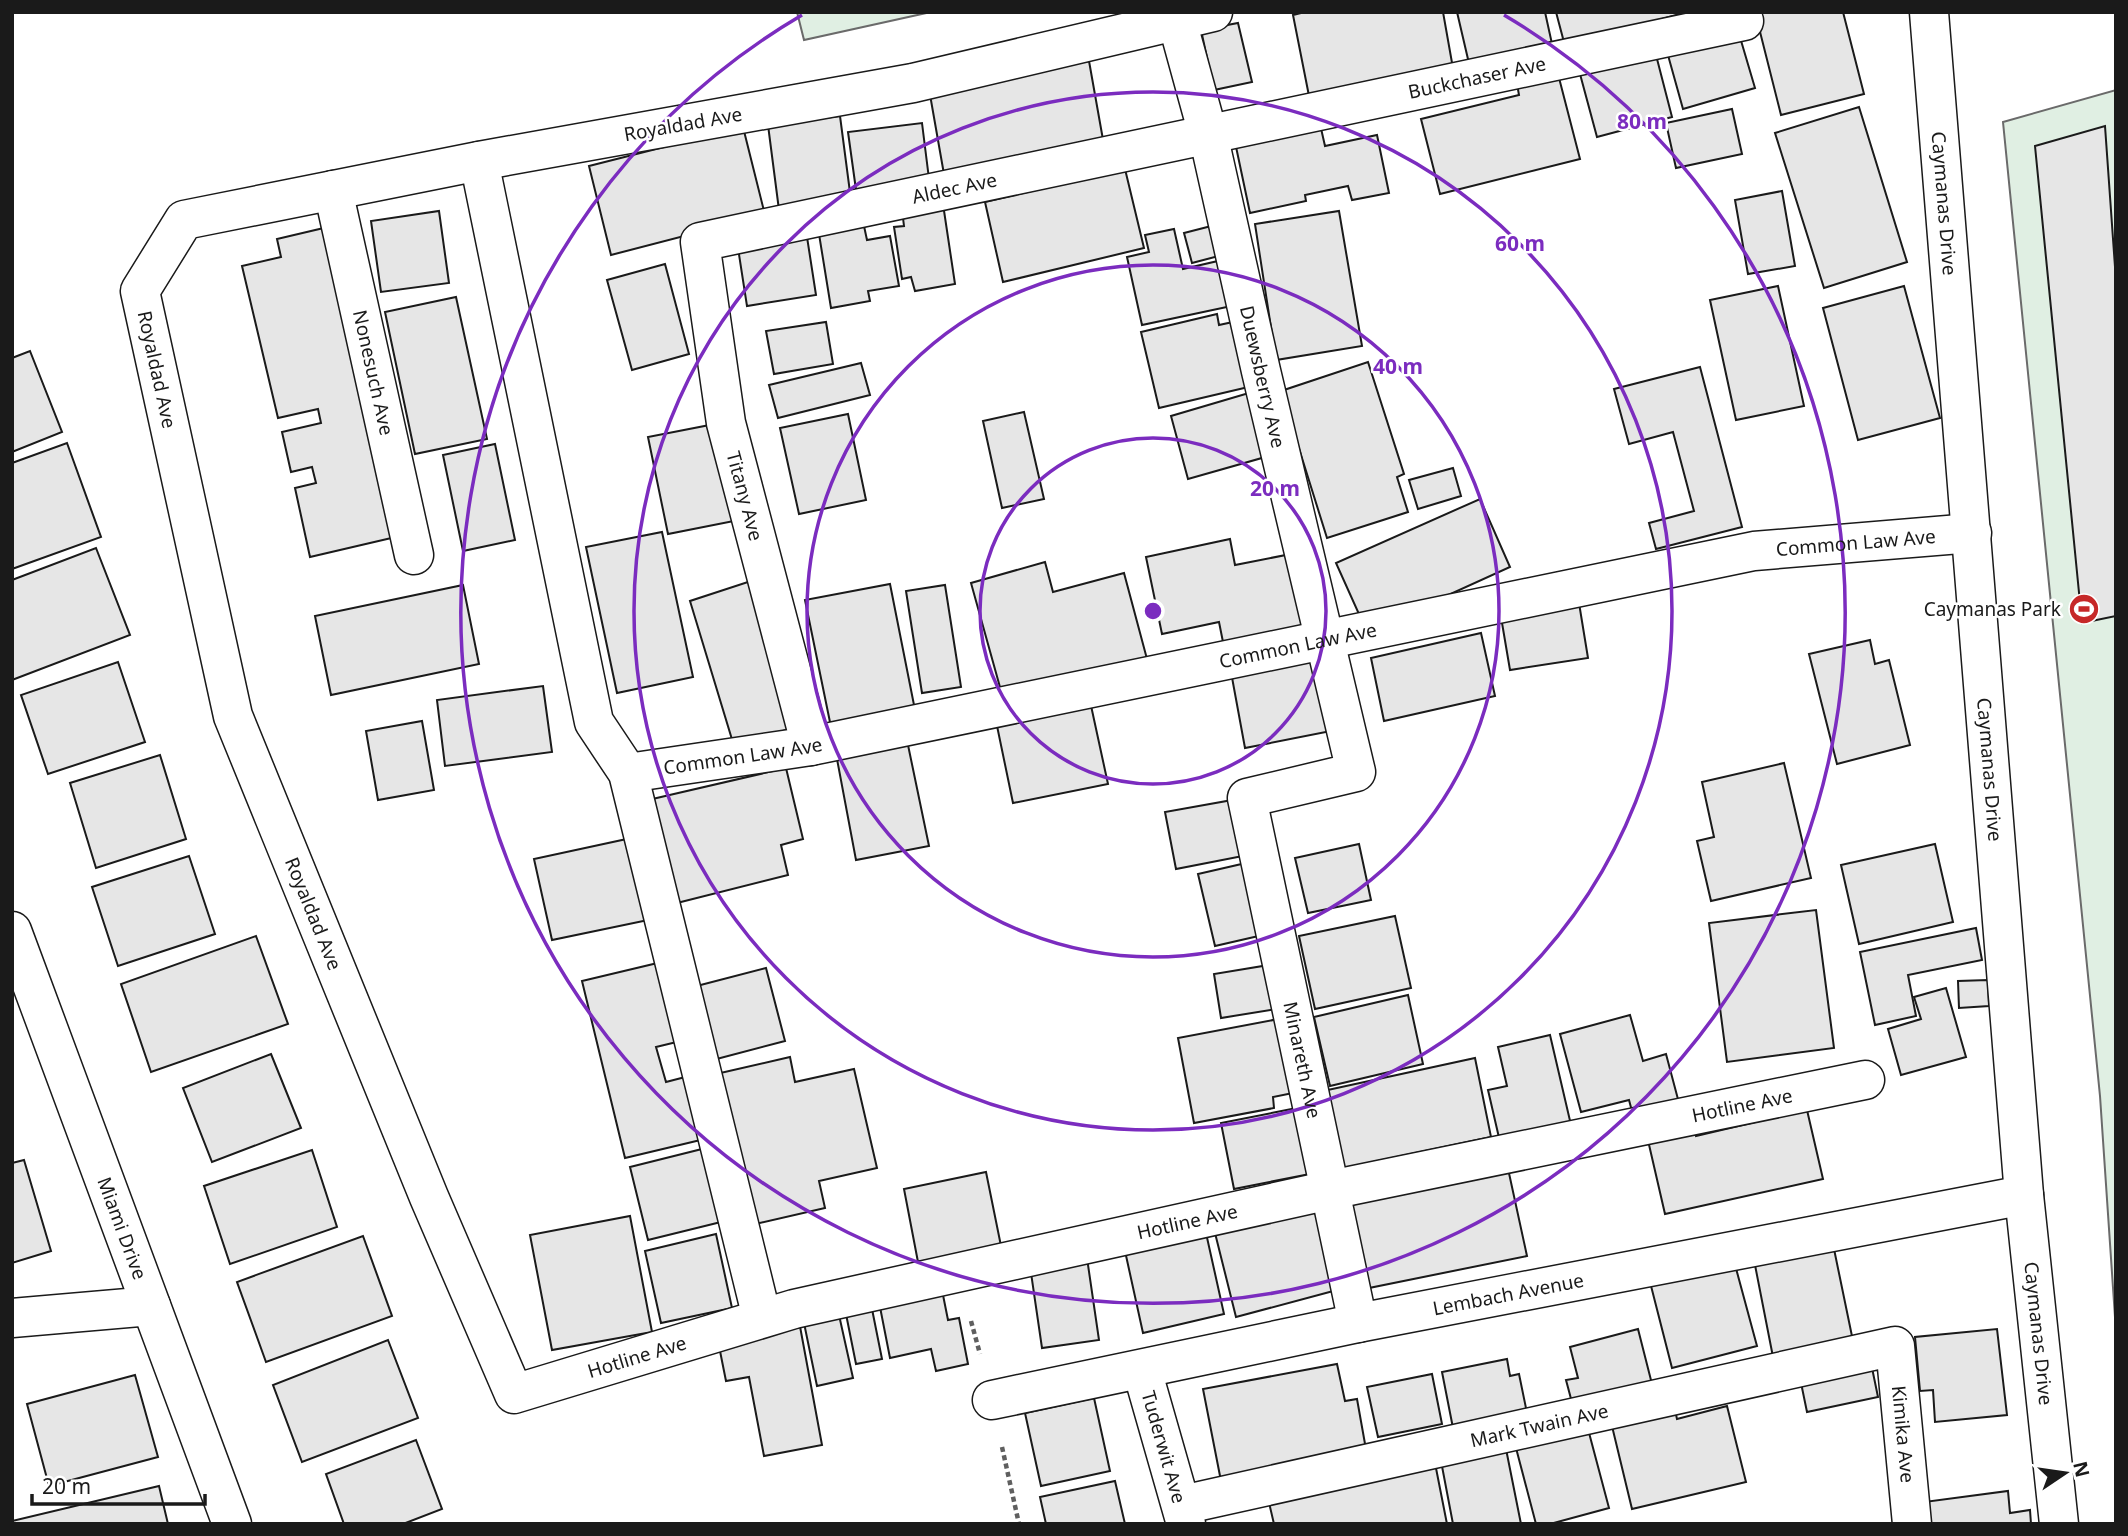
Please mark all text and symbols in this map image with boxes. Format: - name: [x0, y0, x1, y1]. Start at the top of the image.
- street label: Buckchaser Ave: [1406, 50, 1548, 105]
- street label: Royaldad Ave: [622, 101, 744, 147]
- text: 80 m: [1617, 107, 1667, 135]
- street label: Caymanas Drive: [1926, 130, 1963, 276]
- street label: Aldec Ave: [910, 166, 999, 210]
- text: 60 m: [1495, 229, 1545, 257]
- street label: Duewsberry Ave: [1234, 303, 1292, 451]
- street label: Nonesuch Ave: [347, 307, 400, 438]
- street label: Royaldad Ave: [132, 308, 183, 431]
- text: 40 m: [1373, 352, 1423, 380]
- street label: Titany Ave: [721, 448, 769, 544]
- text: 20 m: [1250, 474, 1300, 502]
- street label: Common Law Ave: [1775, 523, 1937, 562]
- sports icon: Caymanas Park: [2067, 592, 2101, 626]
- place label: Caymanas Park: [1924, 596, 2061, 622]
- centre of rings: [1141, 599, 1165, 623]
- street label: Common Law Ave: [1217, 616, 1379, 674]
- street label: Caymanas Drive: [1971, 697, 2009, 843]
- street label: Common Law Ave: [662, 731, 825, 781]
- street label: Royaldad Ave: [279, 853, 348, 974]
- street label: Minareth Ave: [1277, 999, 1327, 1121]
- street label: Hotline Ave: [1689, 1082, 1795, 1128]
- street label: Miami Drive: [91, 1173, 153, 1283]
- street label: Hotline Ave: [1134, 1198, 1240, 1245]
- street label: Caymanas Drive: [2018, 1260, 2059, 1407]
- street label: Lembach Avenue: [1430, 1267, 1586, 1321]
- street label: Hotline Ave: [584, 1329, 690, 1384]
- street label: Kimika Ave: [1886, 1384, 1921, 1484]
- street label: Tuderwit Ave: [1136, 1388, 1192, 1506]
- street label: Mark Twain Ave: [1468, 1397, 1611, 1453]
- north arrow: [2030, 1438, 2100, 1508]
- text: N: [2067, 1459, 2096, 1480]
- scale bar: [32, 1462, 205, 1506]
- text: 20 m: [42, 1472, 91, 1500]

